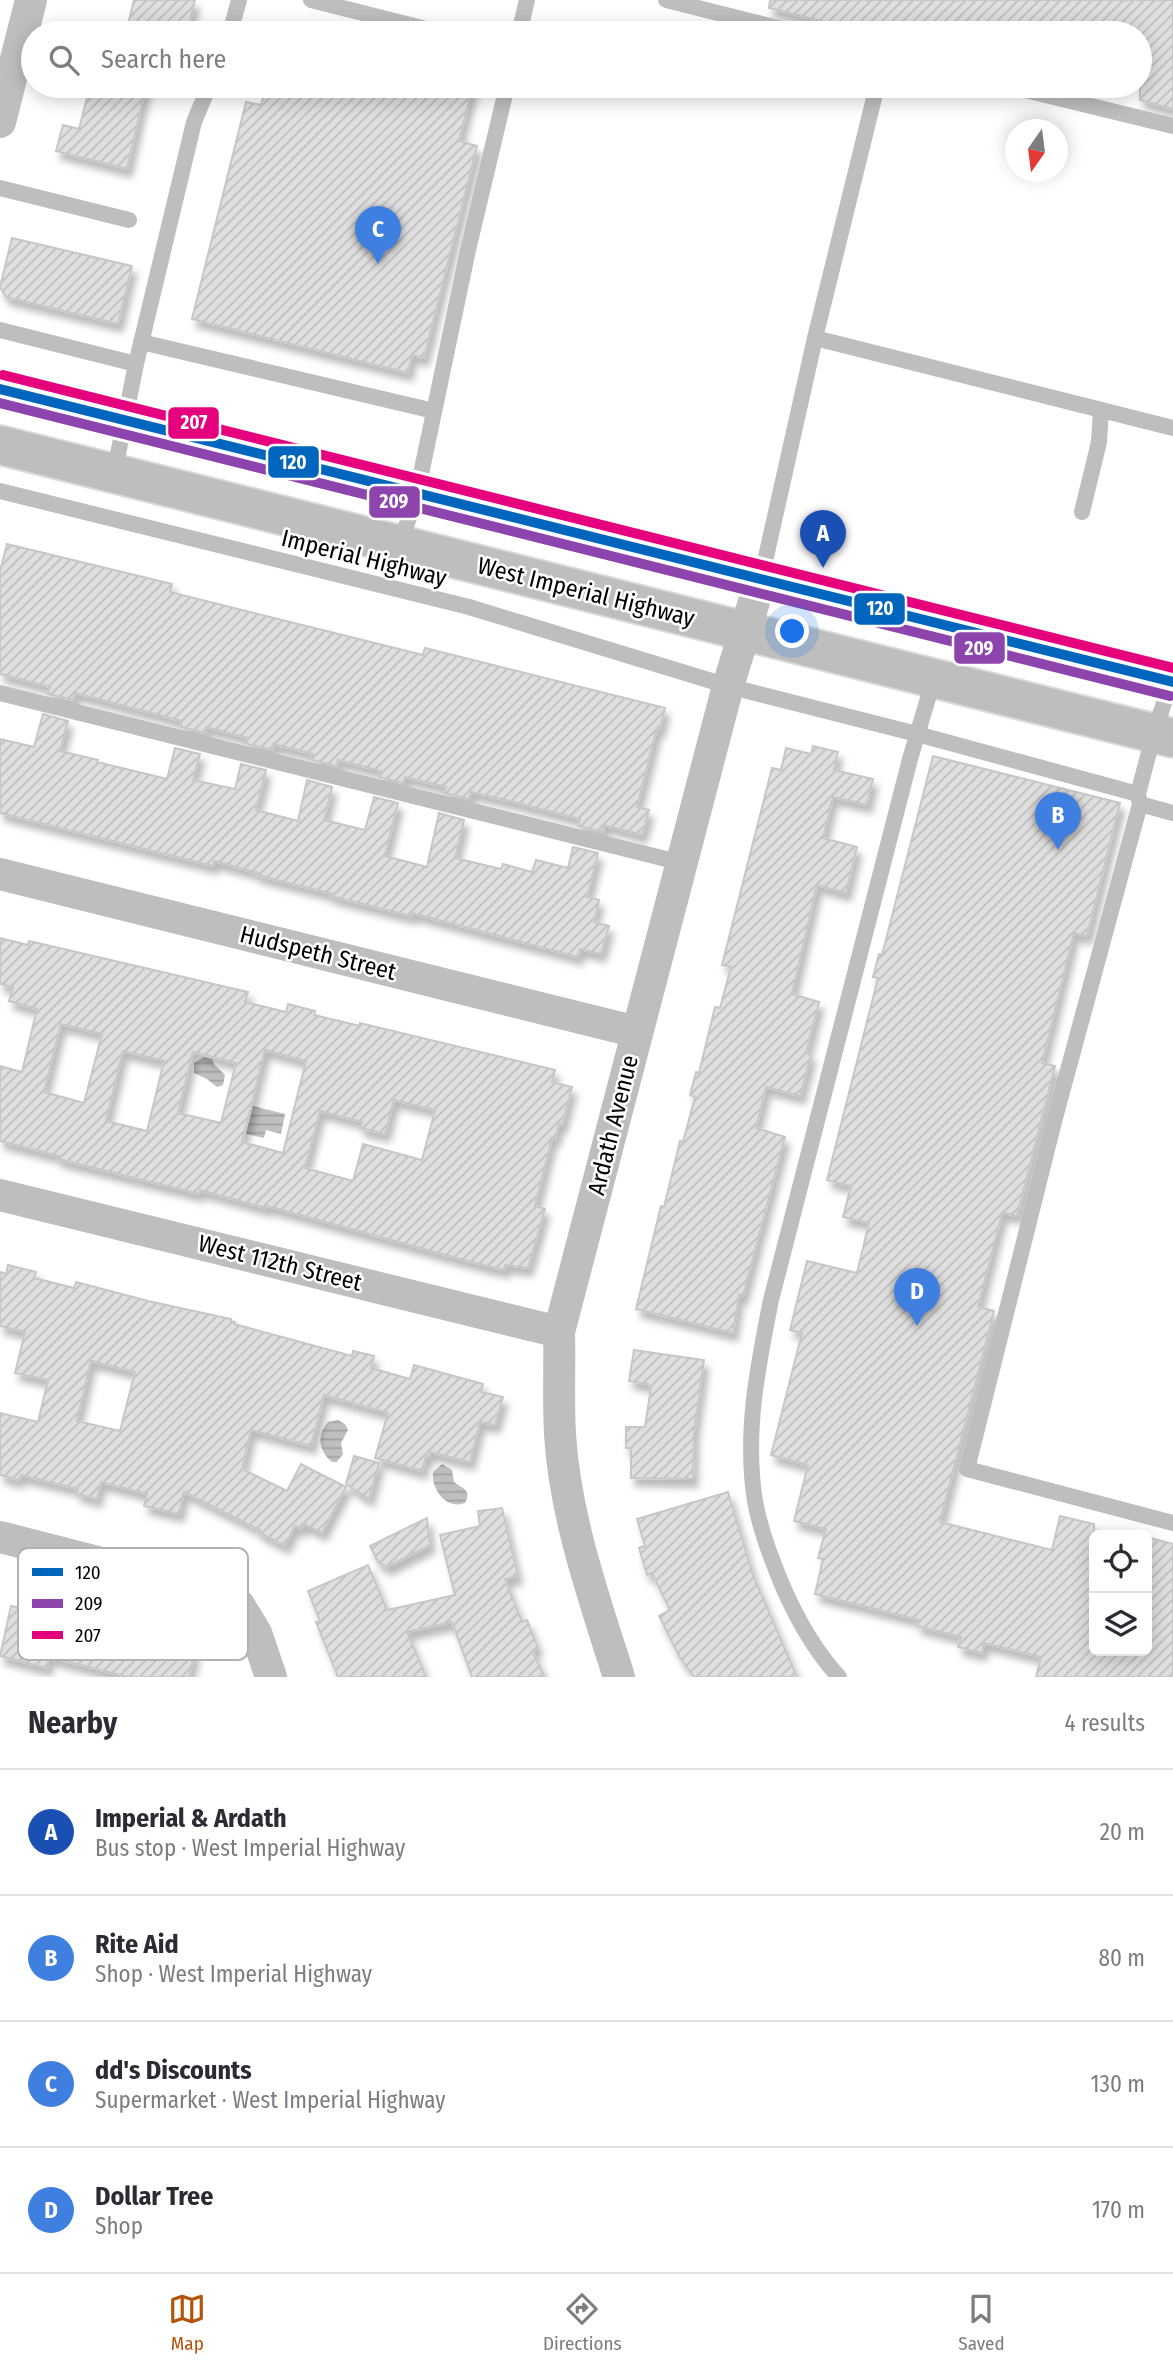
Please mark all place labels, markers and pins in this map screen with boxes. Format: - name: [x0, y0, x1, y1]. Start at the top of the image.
- pin: C: [355, 206, 401, 264]
- pin: A: [800, 510, 846, 568]
- pin: B: [1035, 792, 1081, 850]
- pin: D: [894, 1268, 940, 1326]

